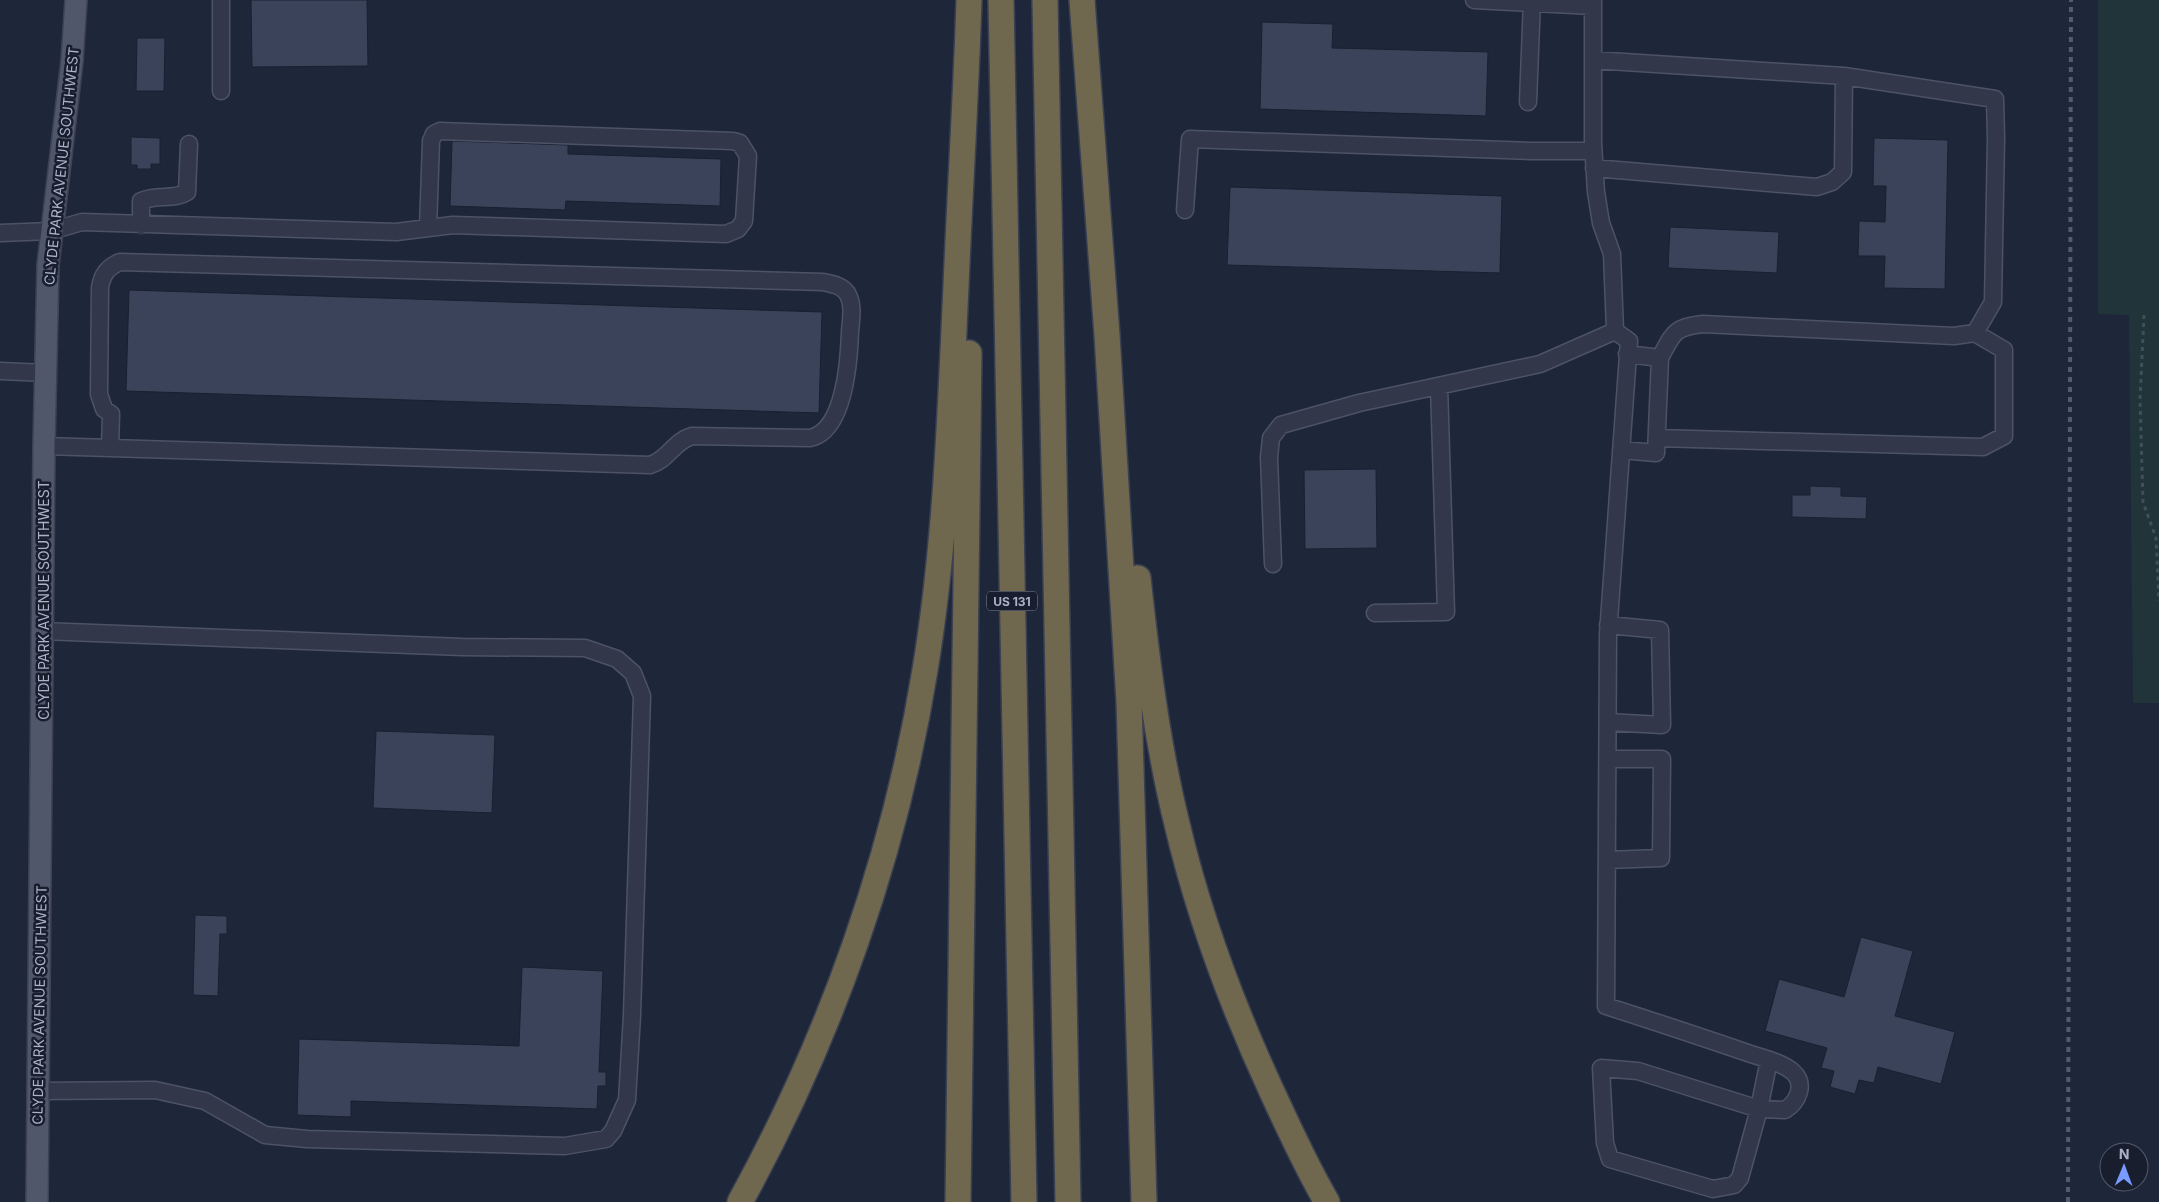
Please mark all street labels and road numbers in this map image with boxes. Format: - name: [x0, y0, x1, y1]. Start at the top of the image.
- street label: CLYDE PARK AVENUE SOUTHWEST: [40, 46, 82, 286]
- street label: CLYDE PARK AVENUE SOUTHWEST: [35, 480, 52, 720]
- road number: US 131: [987, 592, 1037, 610]
- street label: CLYDE PARK AVENUE SOUTHWEST: [28, 885, 50, 1125]

